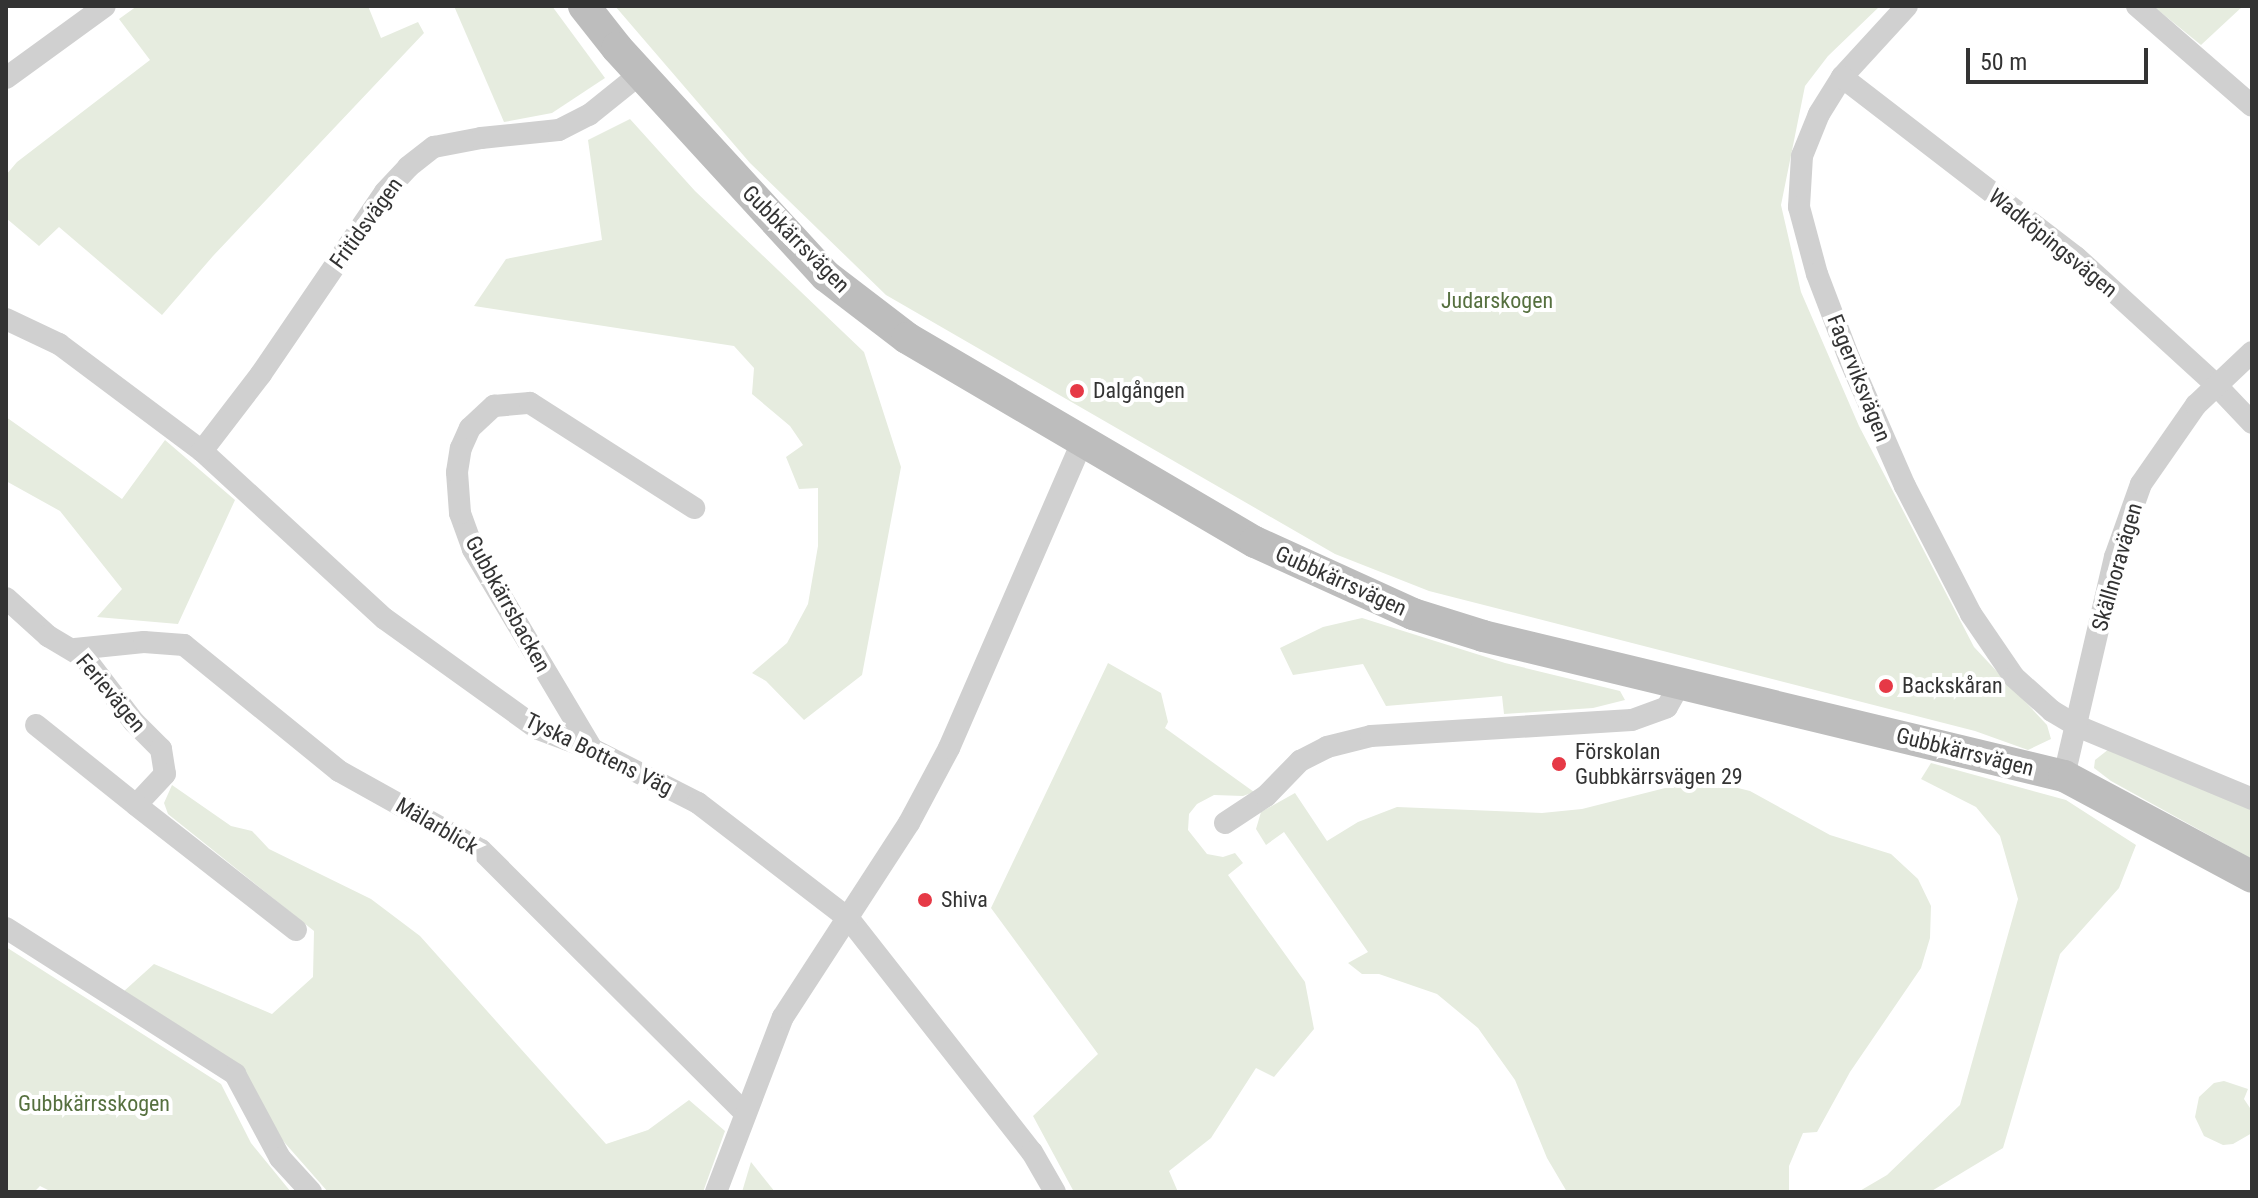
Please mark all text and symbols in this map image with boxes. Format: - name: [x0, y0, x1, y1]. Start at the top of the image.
- scale bar: [1970, 32, 2152, 82]
- text: 50 m: [1980, 48, 2027, 76]
- street label: Fritidsvägen: [324, 172, 408, 274]
- street label: Gubbkärrsvägen: [737, 180, 855, 298]
- street label: Wadköpingsvägen: [1983, 183, 2123, 303]
- park label: Judarskogen: [1441, 288, 1553, 314]
- street label: Fagerviksvägen: [1822, 311, 1896, 445]
- place label: Dalgången: [1093, 378, 1185, 404]
- marker: Dalgången: [1068, 382, 1086, 400]
- street label: Skällnoravägen: [2086, 500, 2148, 634]
- street label: Gubbkärrsbacken: [460, 531, 556, 677]
- street label: Gubbkärrsvägen: [1271, 540, 1411, 622]
- street label: Ferievägen: [71, 648, 151, 738]
- place label: Backskåran: [1902, 673, 2003, 699]
- marker: Backskåran: [1877, 677, 1895, 695]
- street label: Tyska Bottens Väg: [521, 707, 677, 801]
- street label: Gubbkärrsvägen: [1893, 722, 2037, 782]
- place label: Förskolan Gubbkärrsvägen 29: [1575, 738, 1743, 790]
- marker: Förskolan Gubbkärrsvägen 29: [1550, 755, 1568, 773]
- street label: Mälarblick: [391, 792, 483, 860]
- place label: Shiva: [941, 887, 988, 913]
- marker: Shiva: [916, 891, 934, 909]
- park label: Gubbkärrsskogen: [18, 1091, 170, 1117]

